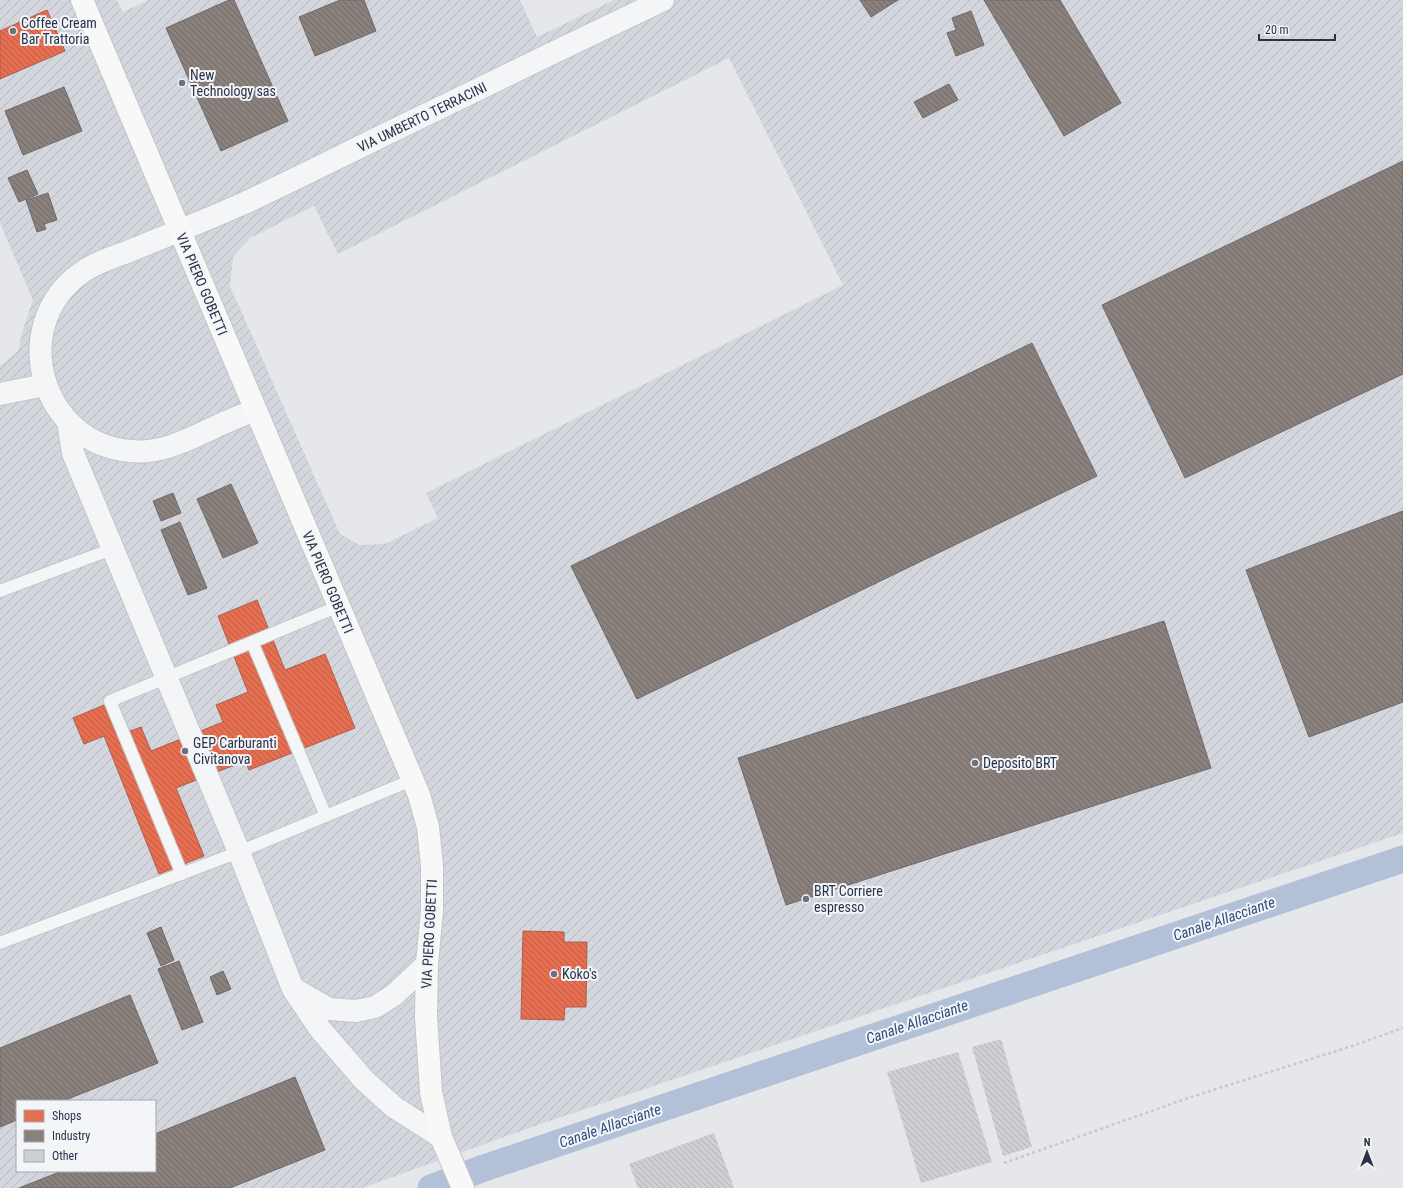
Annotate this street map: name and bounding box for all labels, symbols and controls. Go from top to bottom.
place label: Coffee Cream Bar Trattoria [21,15,97,47]
scale bar [1259,16,1335,42]
text: 20 m [1265,23,1289,37]
marker: Coffee Cream Bar Trattoria [8,26,18,36]
place label: New Technology sas [190,67,276,99]
marker: New Technology sas [177,78,187,88]
street label: VIA UMBERTO TERRACINI [355,79,489,155]
street label: VIA PIERO GOBETTI [173,230,231,338]
street label: VIA PIERO GOBETTI [299,528,357,636]
place label: GEP Carburanti Civitanova [193,735,277,767]
marker: GEP Carburanti Civitanova [180,746,190,756]
place label: Deposito BRT [983,755,1057,771]
marker: Deposito BRT [970,758,980,768]
street label: VIA PIERO GOBETTI [418,879,440,989]
place label: BRT Corriere espresso [814,883,883,915]
water label: Canale Allacciante [1171,893,1278,945]
marker: BRT Corriere espresso [801,894,811,904]
place label: Koko's [562,966,597,982]
marker: Koko's [549,969,559,979]
water label: Canale Allacciante [864,996,971,1048]
legend [16,1100,156,1172]
water label: Canale Allacciante [557,1100,664,1152]
text: Shops [52,1109,81,1123]
text: Industry [52,1129,90,1143]
north arrow [1347,1132,1387,1172]
text: N [1364,1136,1371,1149]
text: Other [52,1149,78,1163]

